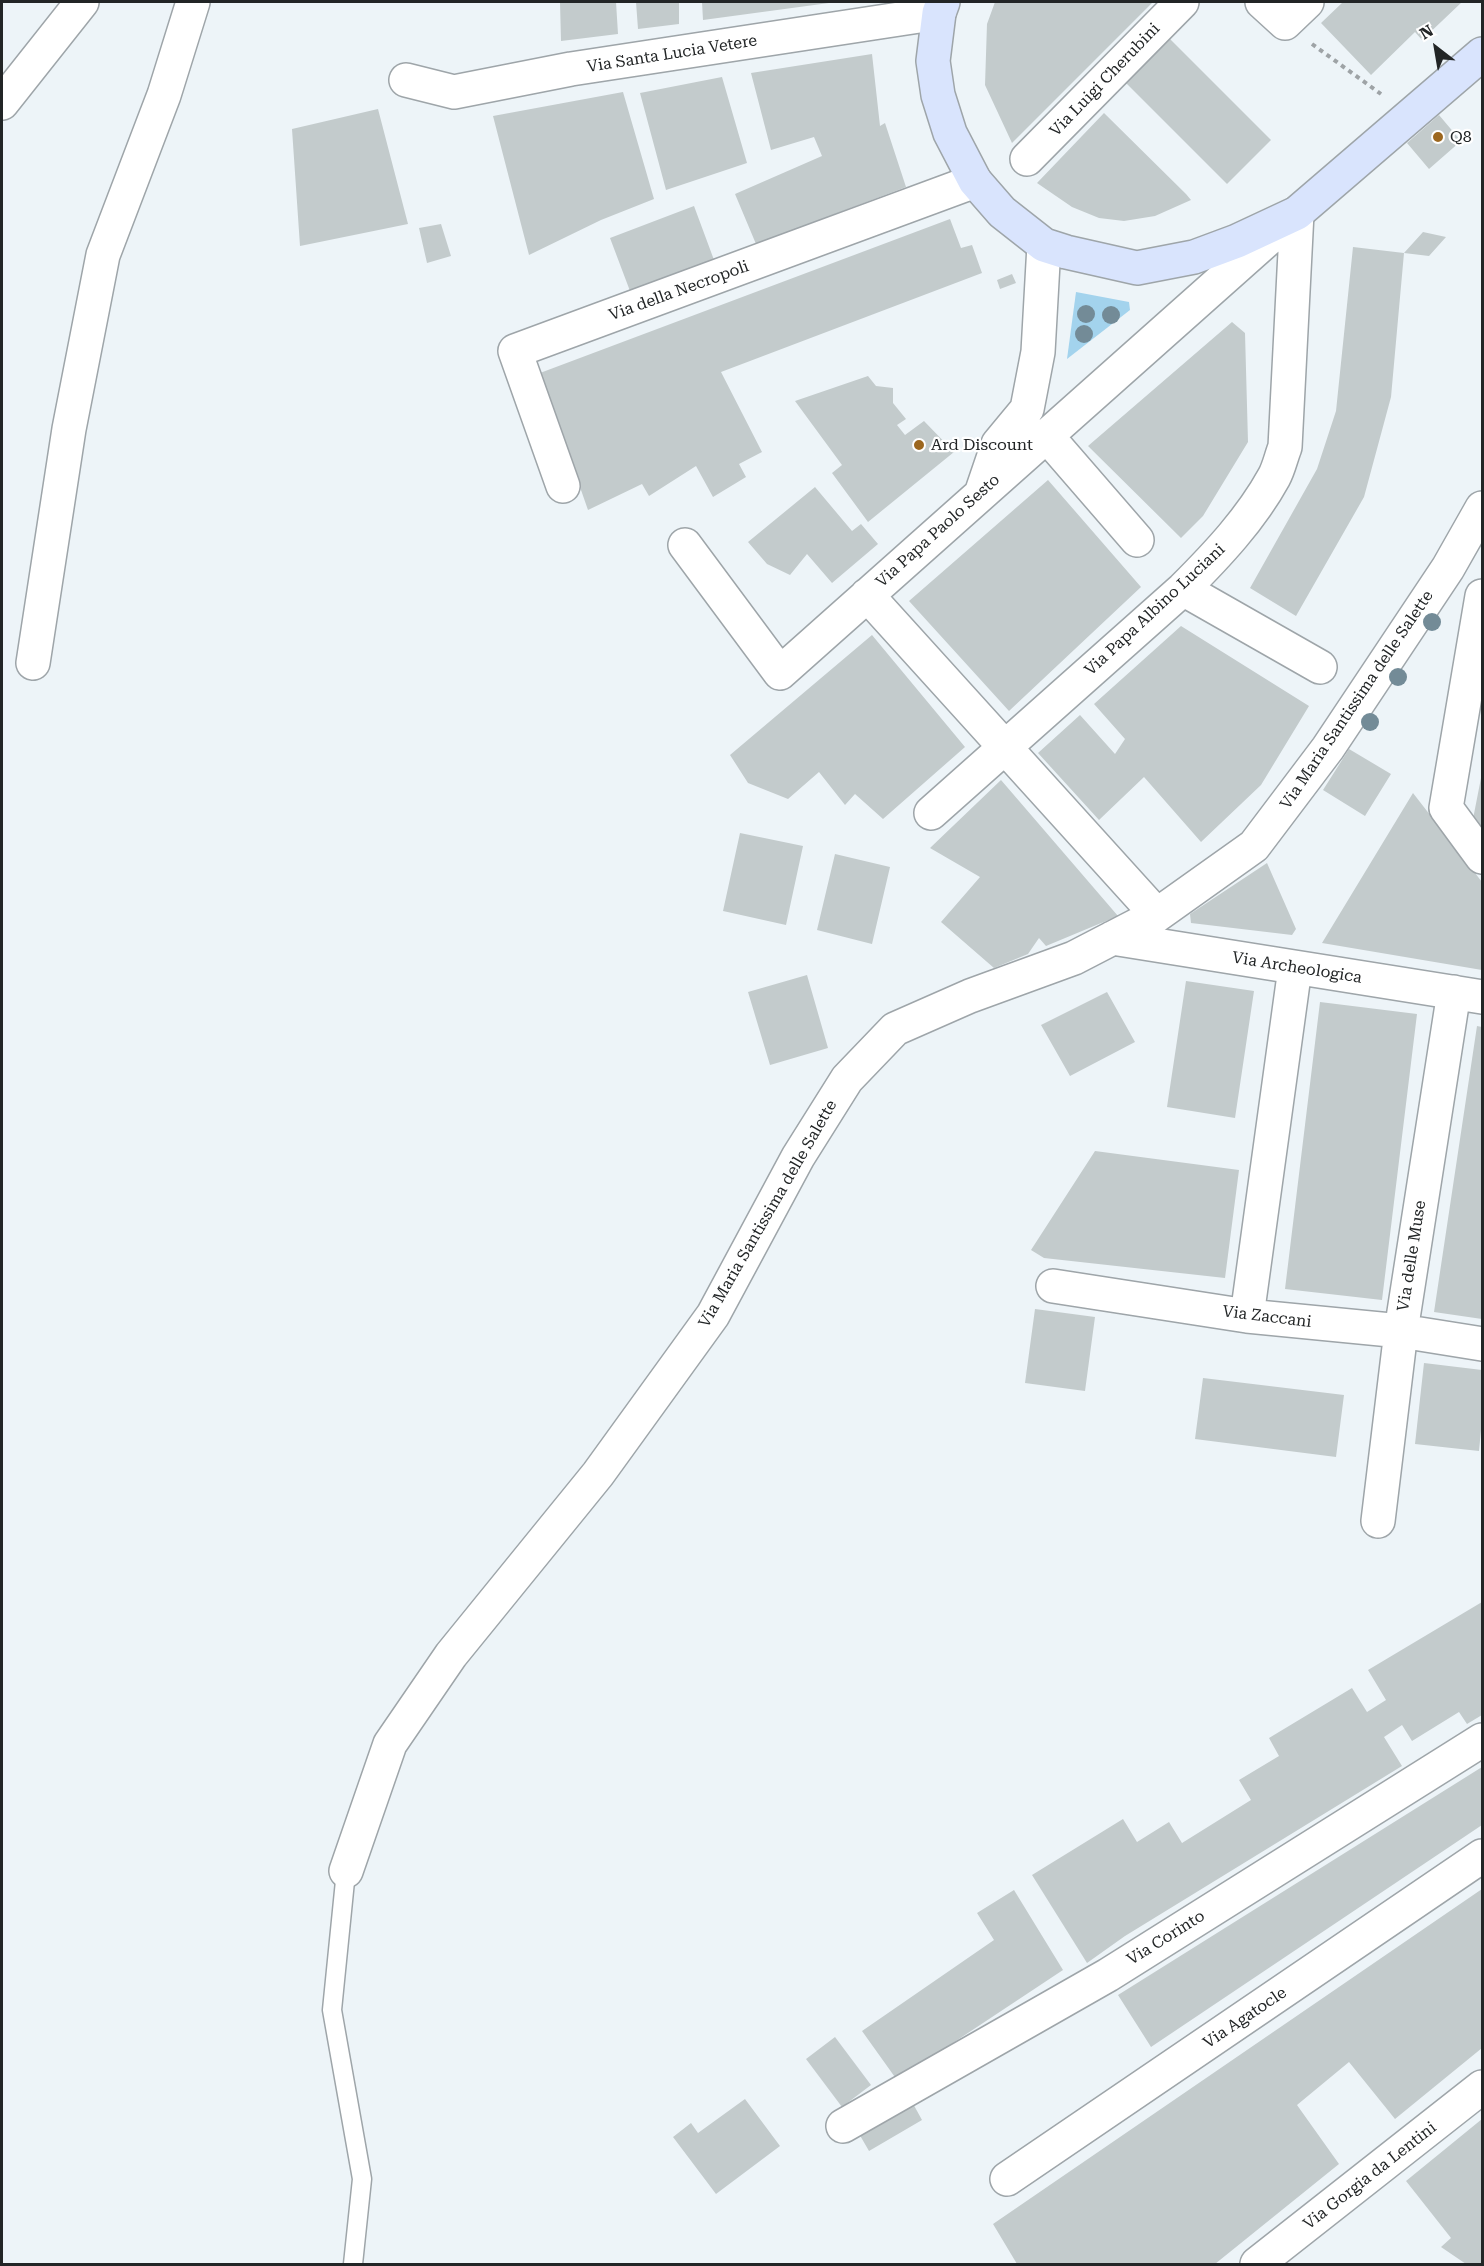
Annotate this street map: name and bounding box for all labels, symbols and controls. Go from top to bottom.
north arrow [1406,18,1466,78]
street label: Via Luigi Cherubini [1046,19,1164,141]
text: N [1416,21,1437,43]
street label: Via Santa Lucia Vetere [585,31,759,77]
place label: Q8 [1450,127,1472,147]
marker: Q8 [1431,130,1445,144]
street label: Via della Necropoli [606,257,752,325]
place label: Ard Discount [931,435,1033,455]
marker: Ard Discount [912,438,926,452]
street label: Via Papa Paolo Sesto [872,470,1004,592]
street label: Via Papa Albino Luciani [1081,540,1229,680]
street label: Via Maria Santissima delle Salette [1276,587,1438,813]
street label: Via Archeologica [1231,948,1363,988]
street label: Via Maria Santissima delle Salette [695,1097,841,1331]
street label: Via delle Muse [1394,1199,1430,1313]
street label: Via Zaccani [1221,1302,1313,1332]
street label: Via Corinto [1124,1907,1208,1969]
street label: Via Agatocle [1200,1983,1290,2053]
street label: Via Gorgia da Lentini [1300,2118,1440,2234]

